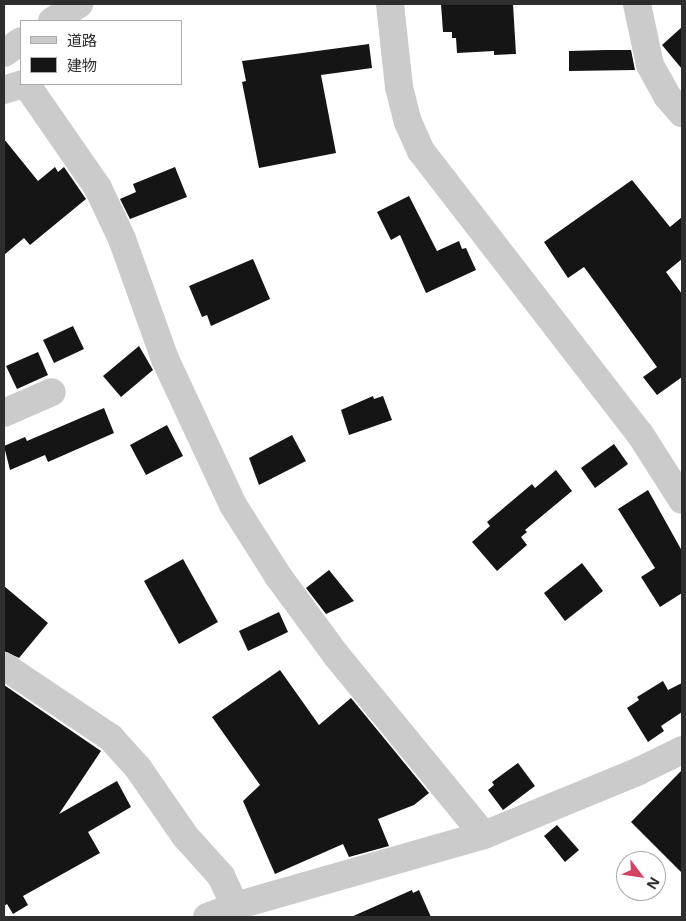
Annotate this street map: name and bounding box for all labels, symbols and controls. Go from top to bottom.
legend [20,20,182,85]
text: 道路 [67,30,97,50]
text: 建物 [67,55,97,75]
north arrow [616,851,666,901]
text: N [642,874,665,893]

